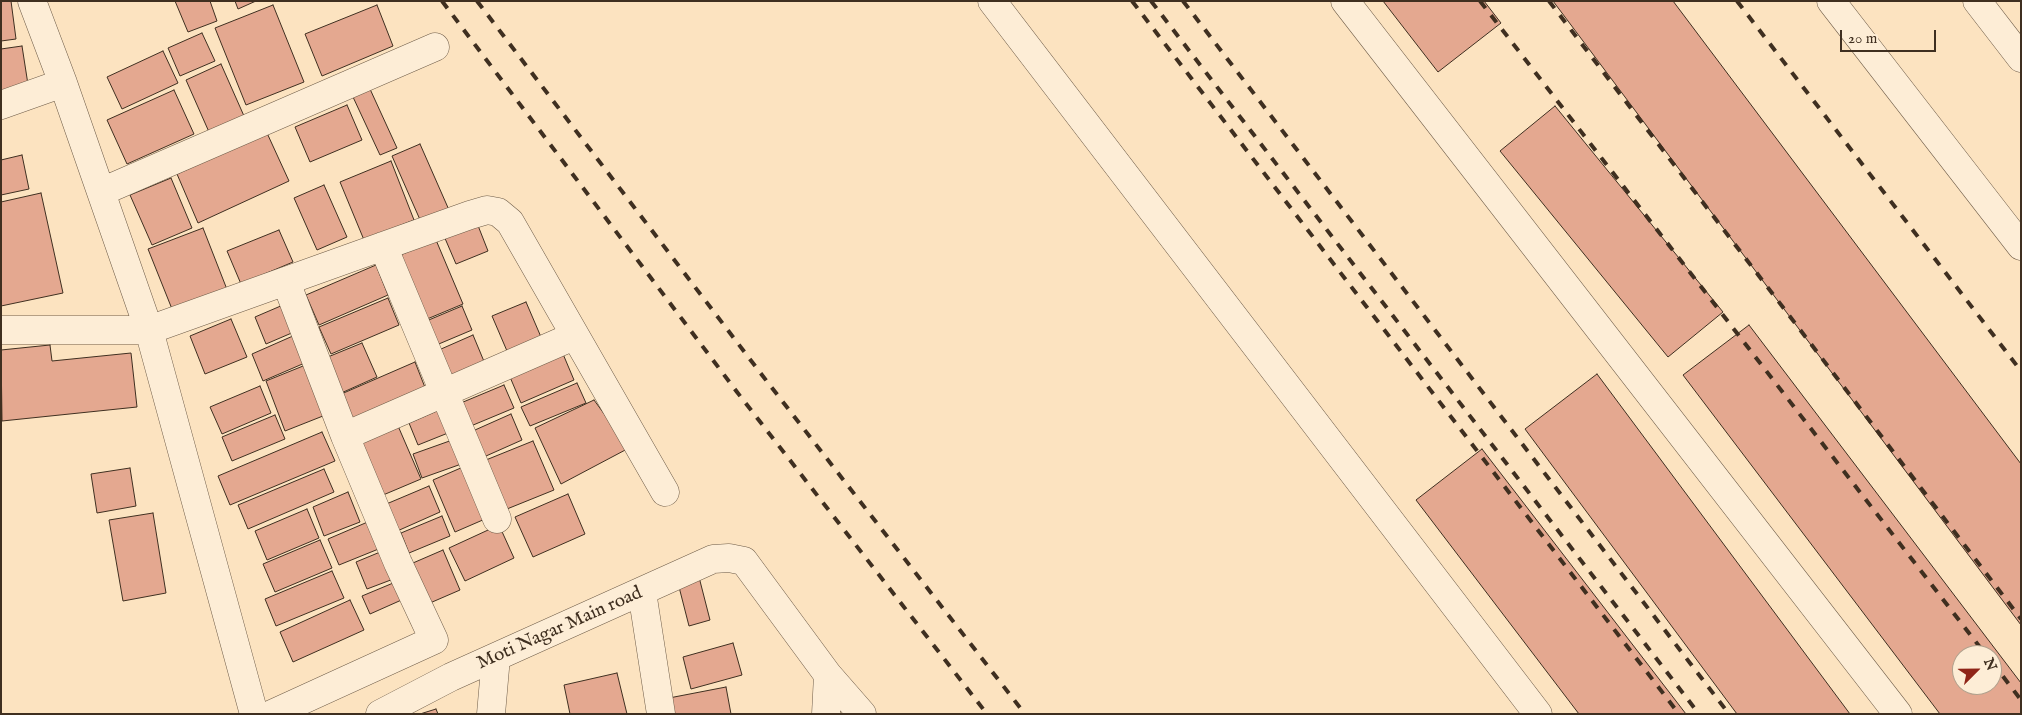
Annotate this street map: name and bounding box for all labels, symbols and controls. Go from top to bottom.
scale bar [1842,20,1938,52]
text: 20 m [1848,29,1877,48]
street label: Moti Nagar Main road [474,582,646,676]
north arrow [1952,645,2002,695]
text: N [1979,655,2001,674]

